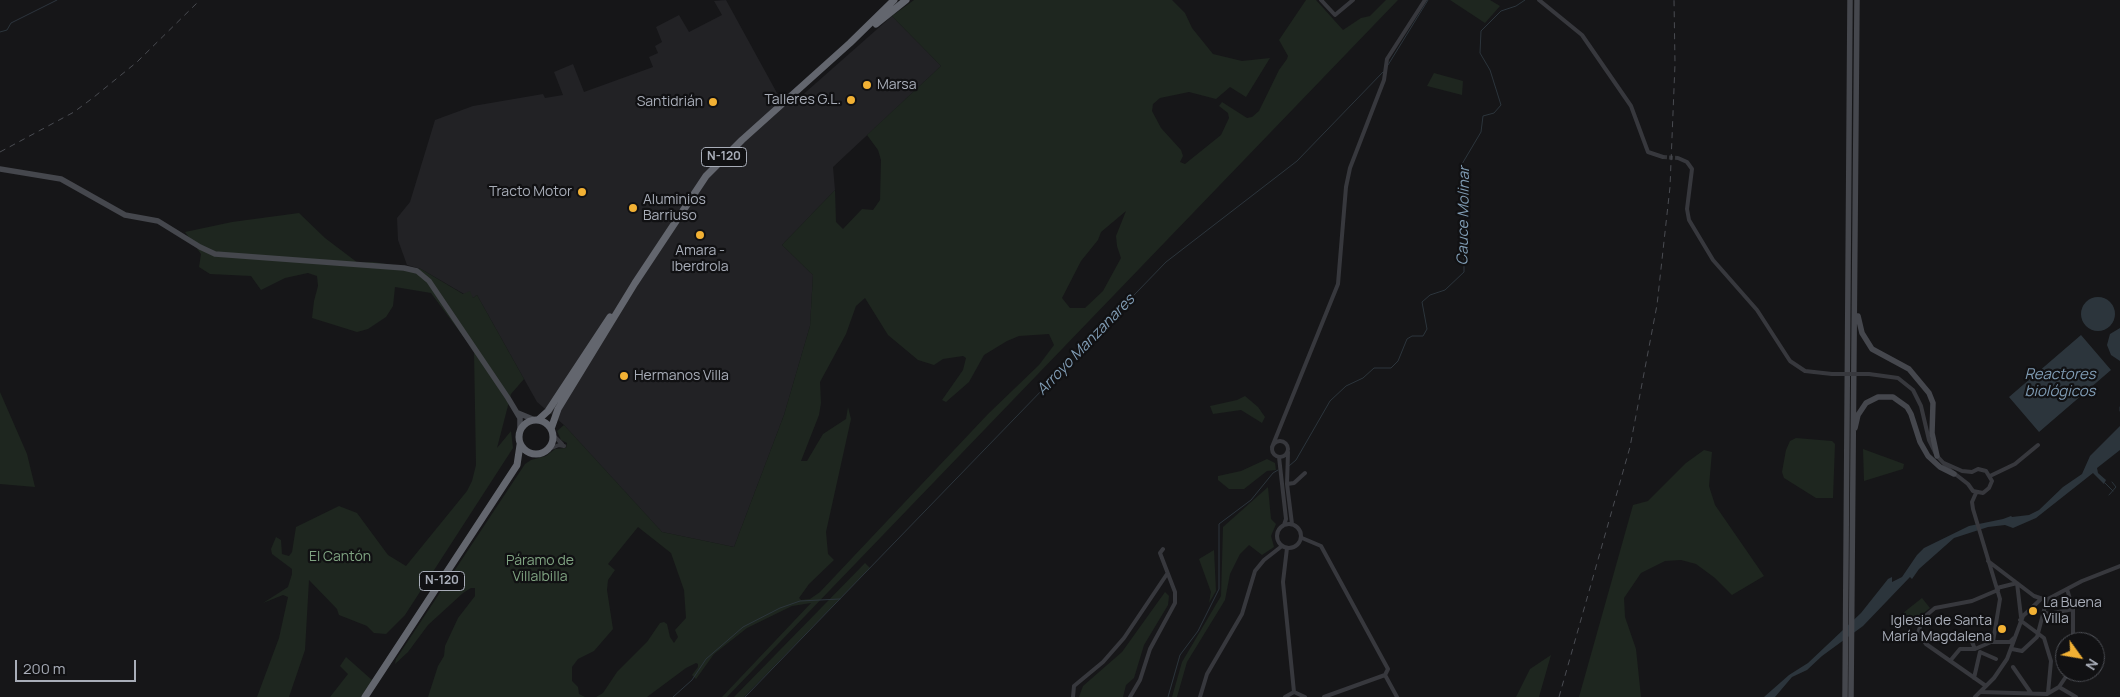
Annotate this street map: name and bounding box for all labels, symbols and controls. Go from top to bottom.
place label: Marsa [877,77,916,93]
marker: Marsa [861,79,873,91]
place label: Talleres G.L. [764,92,841,108]
place label: Santidrián [637,94,703,110]
marker: Talleres G.L. [845,94,857,106]
marker: Santidrián [707,96,719,108]
road number: N-120 [702,148,746,166]
water label: Cauce Molinar [1454,166,1474,266]
place label: Tracto Motor [489,184,572,200]
marker: Tracto Motor [576,186,588,198]
place label: Aluminios Barriuso [643,192,706,224]
marker: Aluminios Barriuso [627,202,639,214]
marker: Amara - Iberdrola [694,229,706,241]
place label: Amara - Iberdrola [671,243,729,276]
water label: Arroyo Manzanares [1033,291,1139,399]
water label: Reactores biológicos [2024,366,2096,401]
place label: Hermanos Villa [634,368,729,384]
marker: Hermanos Villa [618,370,630,382]
park label: El Cantón [309,549,371,565]
park label: Páramo de Villalbilla [506,553,574,586]
road number: N-120 [420,572,464,590]
place label: La Buena Villa [2043,595,2102,628]
marker: La Buena Villa [2027,605,2039,617]
place label: Iglesia de Santa María Magdalena [1882,613,1992,646]
marker: Iglesia de Santa María Magdalena [1996,623,2008,635]
north arrow [2055,632,2105,682]
scale bar [18,650,139,682]
text: N [2082,655,2103,674]
text: 200 m [23,658,66,679]

